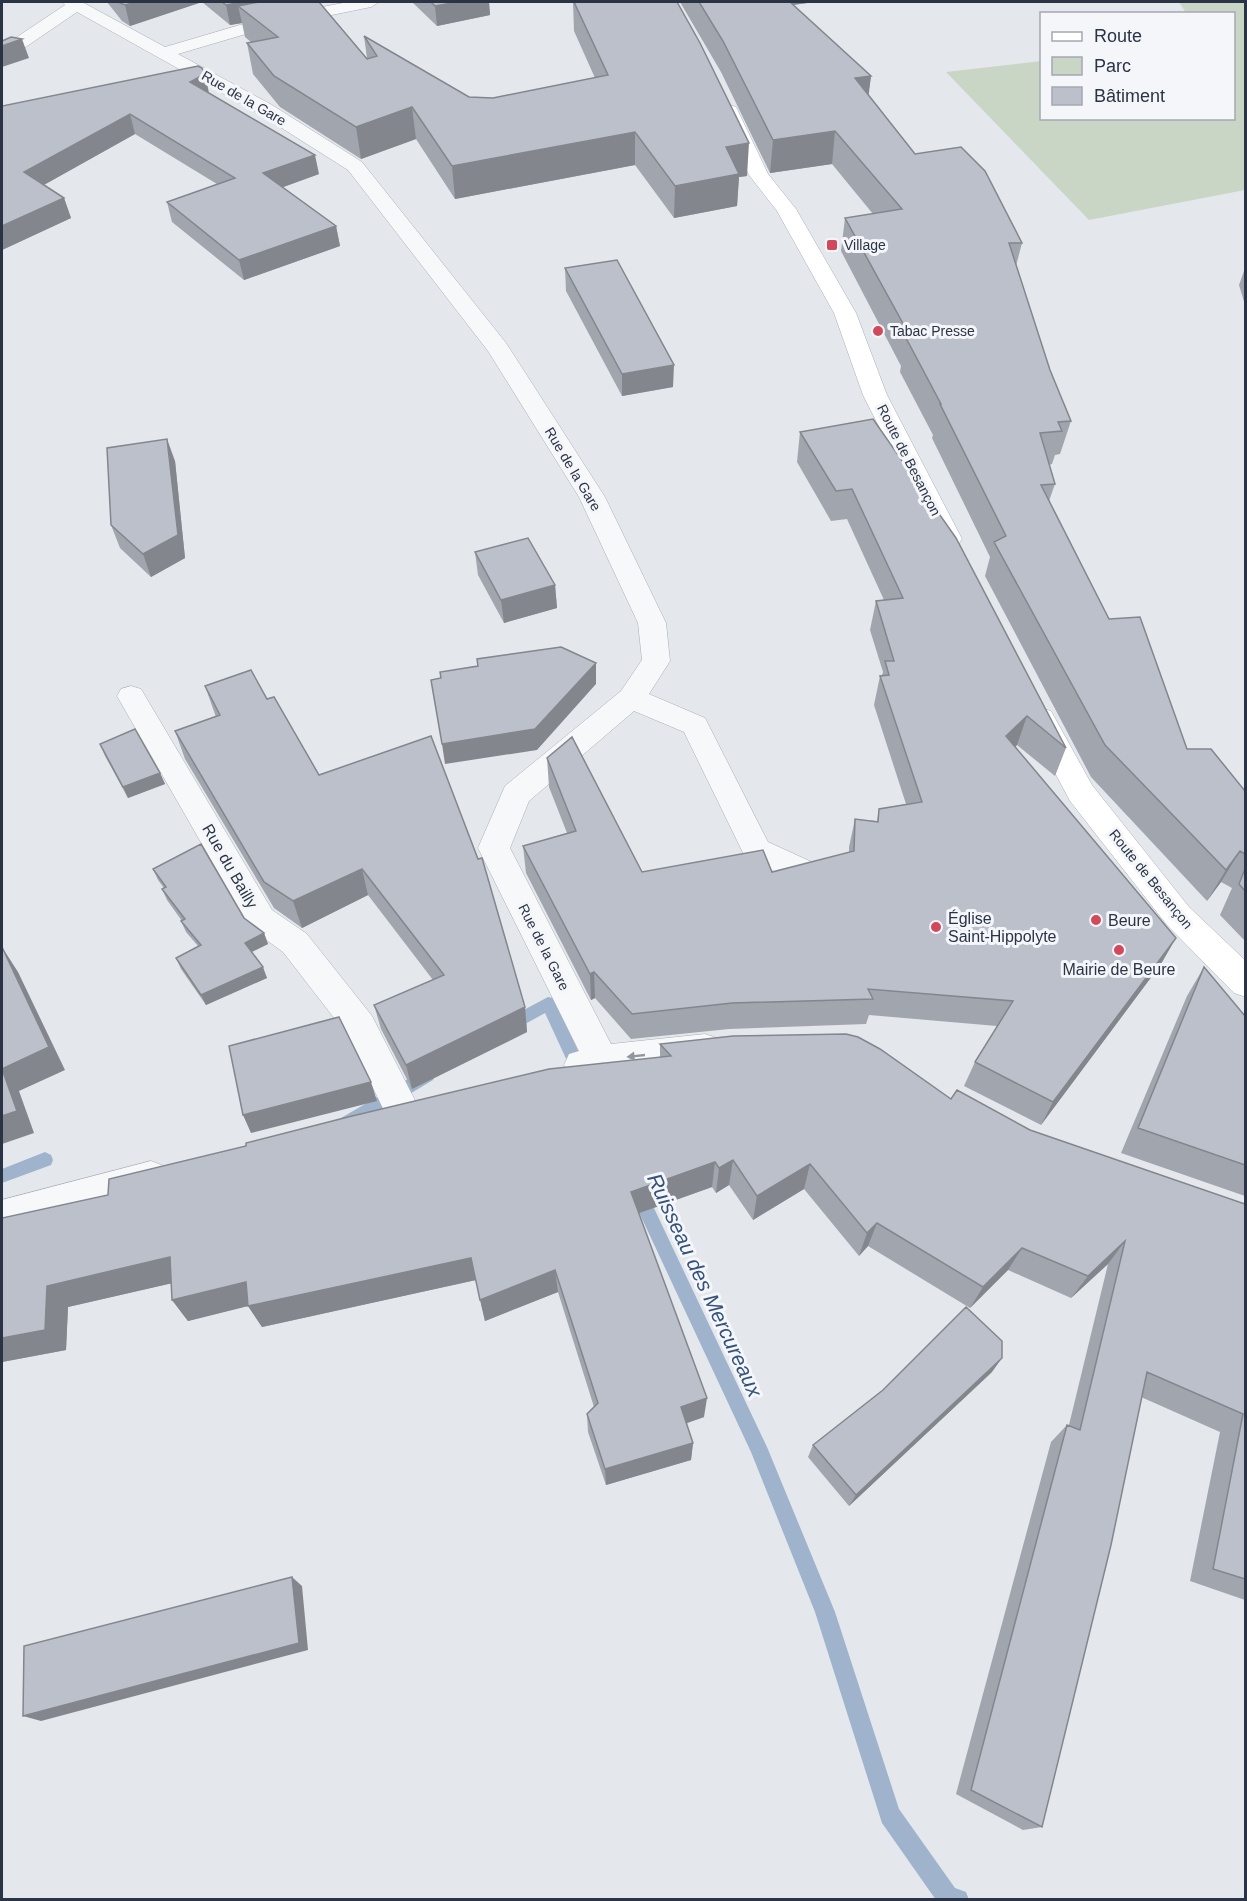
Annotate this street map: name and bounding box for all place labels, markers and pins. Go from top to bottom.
place label: Village [844,237,886,253]
marker: Village [825,238,839,252]
place label: Tabac Presse [890,323,975,339]
marker: Tabac Presse [871,324,885,338]
place label: Église Saint-Hippolyte [948,909,1057,945]
place label: Beure [1108,912,1151,929]
marker: Beure [1089,913,1103,927]
marker: Église Saint-Hippolyte [929,920,943,934]
marker: Mairie de Beure [1112,943,1126,957]
place label: Mairie de Beure [1063,961,1176,978]

